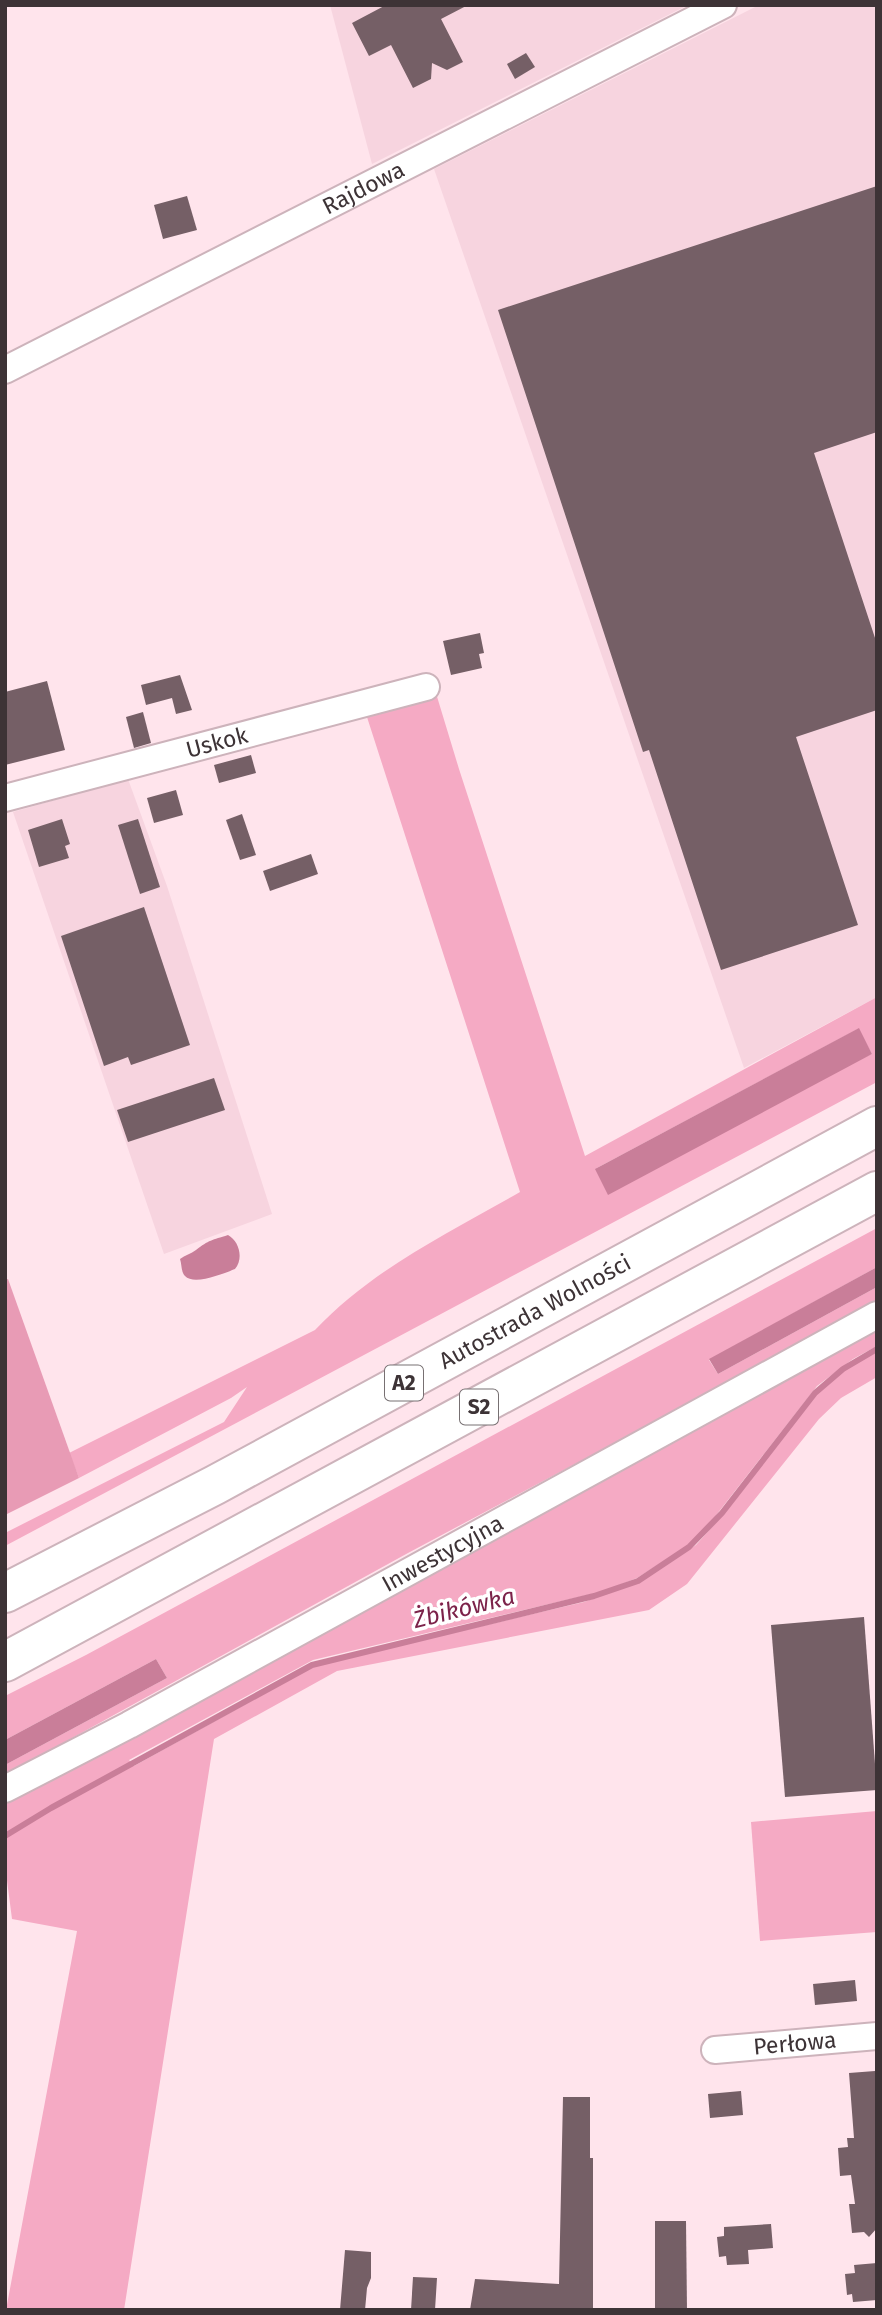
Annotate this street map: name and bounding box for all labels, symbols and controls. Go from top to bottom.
street label: Rajdowa [318,155,409,220]
street label: Uskok [183,721,251,764]
street label: Autostrada Wolności [434,1248,636,1375]
road number: A2 [385,1366,423,1400]
road number: S2 [460,1390,498,1424]
street label: Inwestycyjna [377,1509,508,1598]
water label: Żbikówka [409,1582,518,1634]
street label: Perłowa [752,2026,837,2061]

